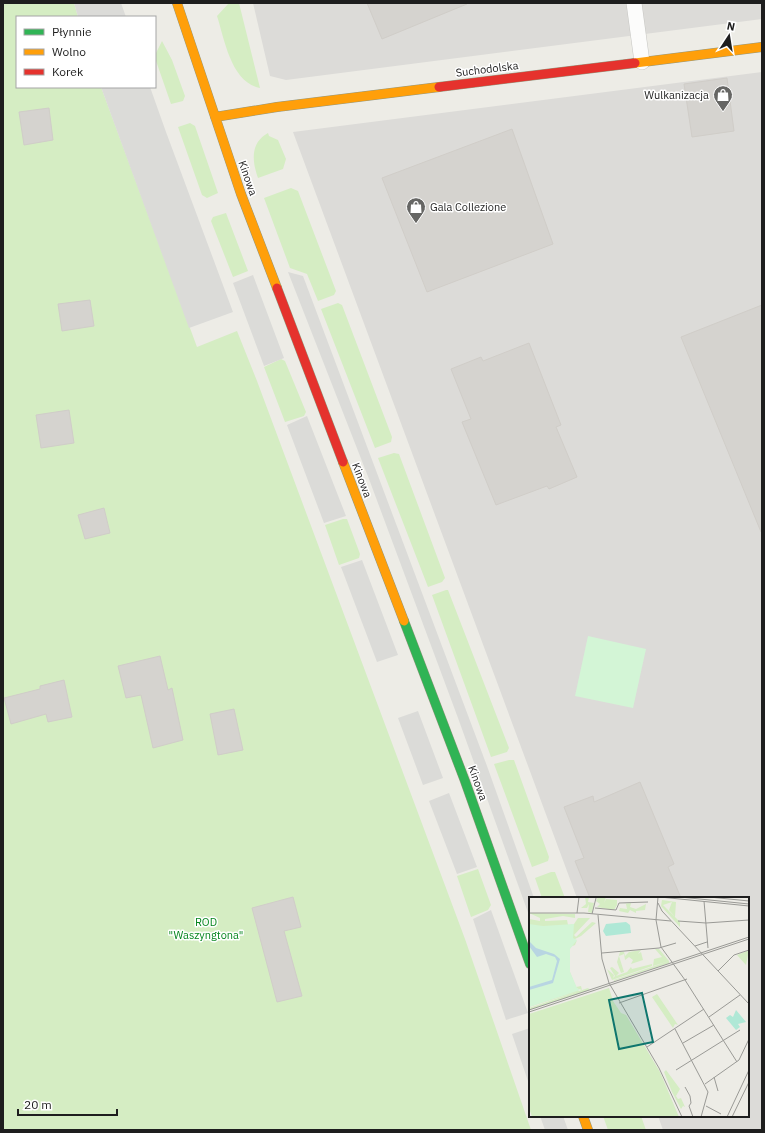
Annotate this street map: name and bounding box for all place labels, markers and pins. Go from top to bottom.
shop icon: Wulkanizacja [712,84,734,112]
place label: Wulkanizacja [644,88,709,102]
shop icon: Gala Collezione [405,196,427,224]
place label: Gala Collezione [430,200,506,214]

